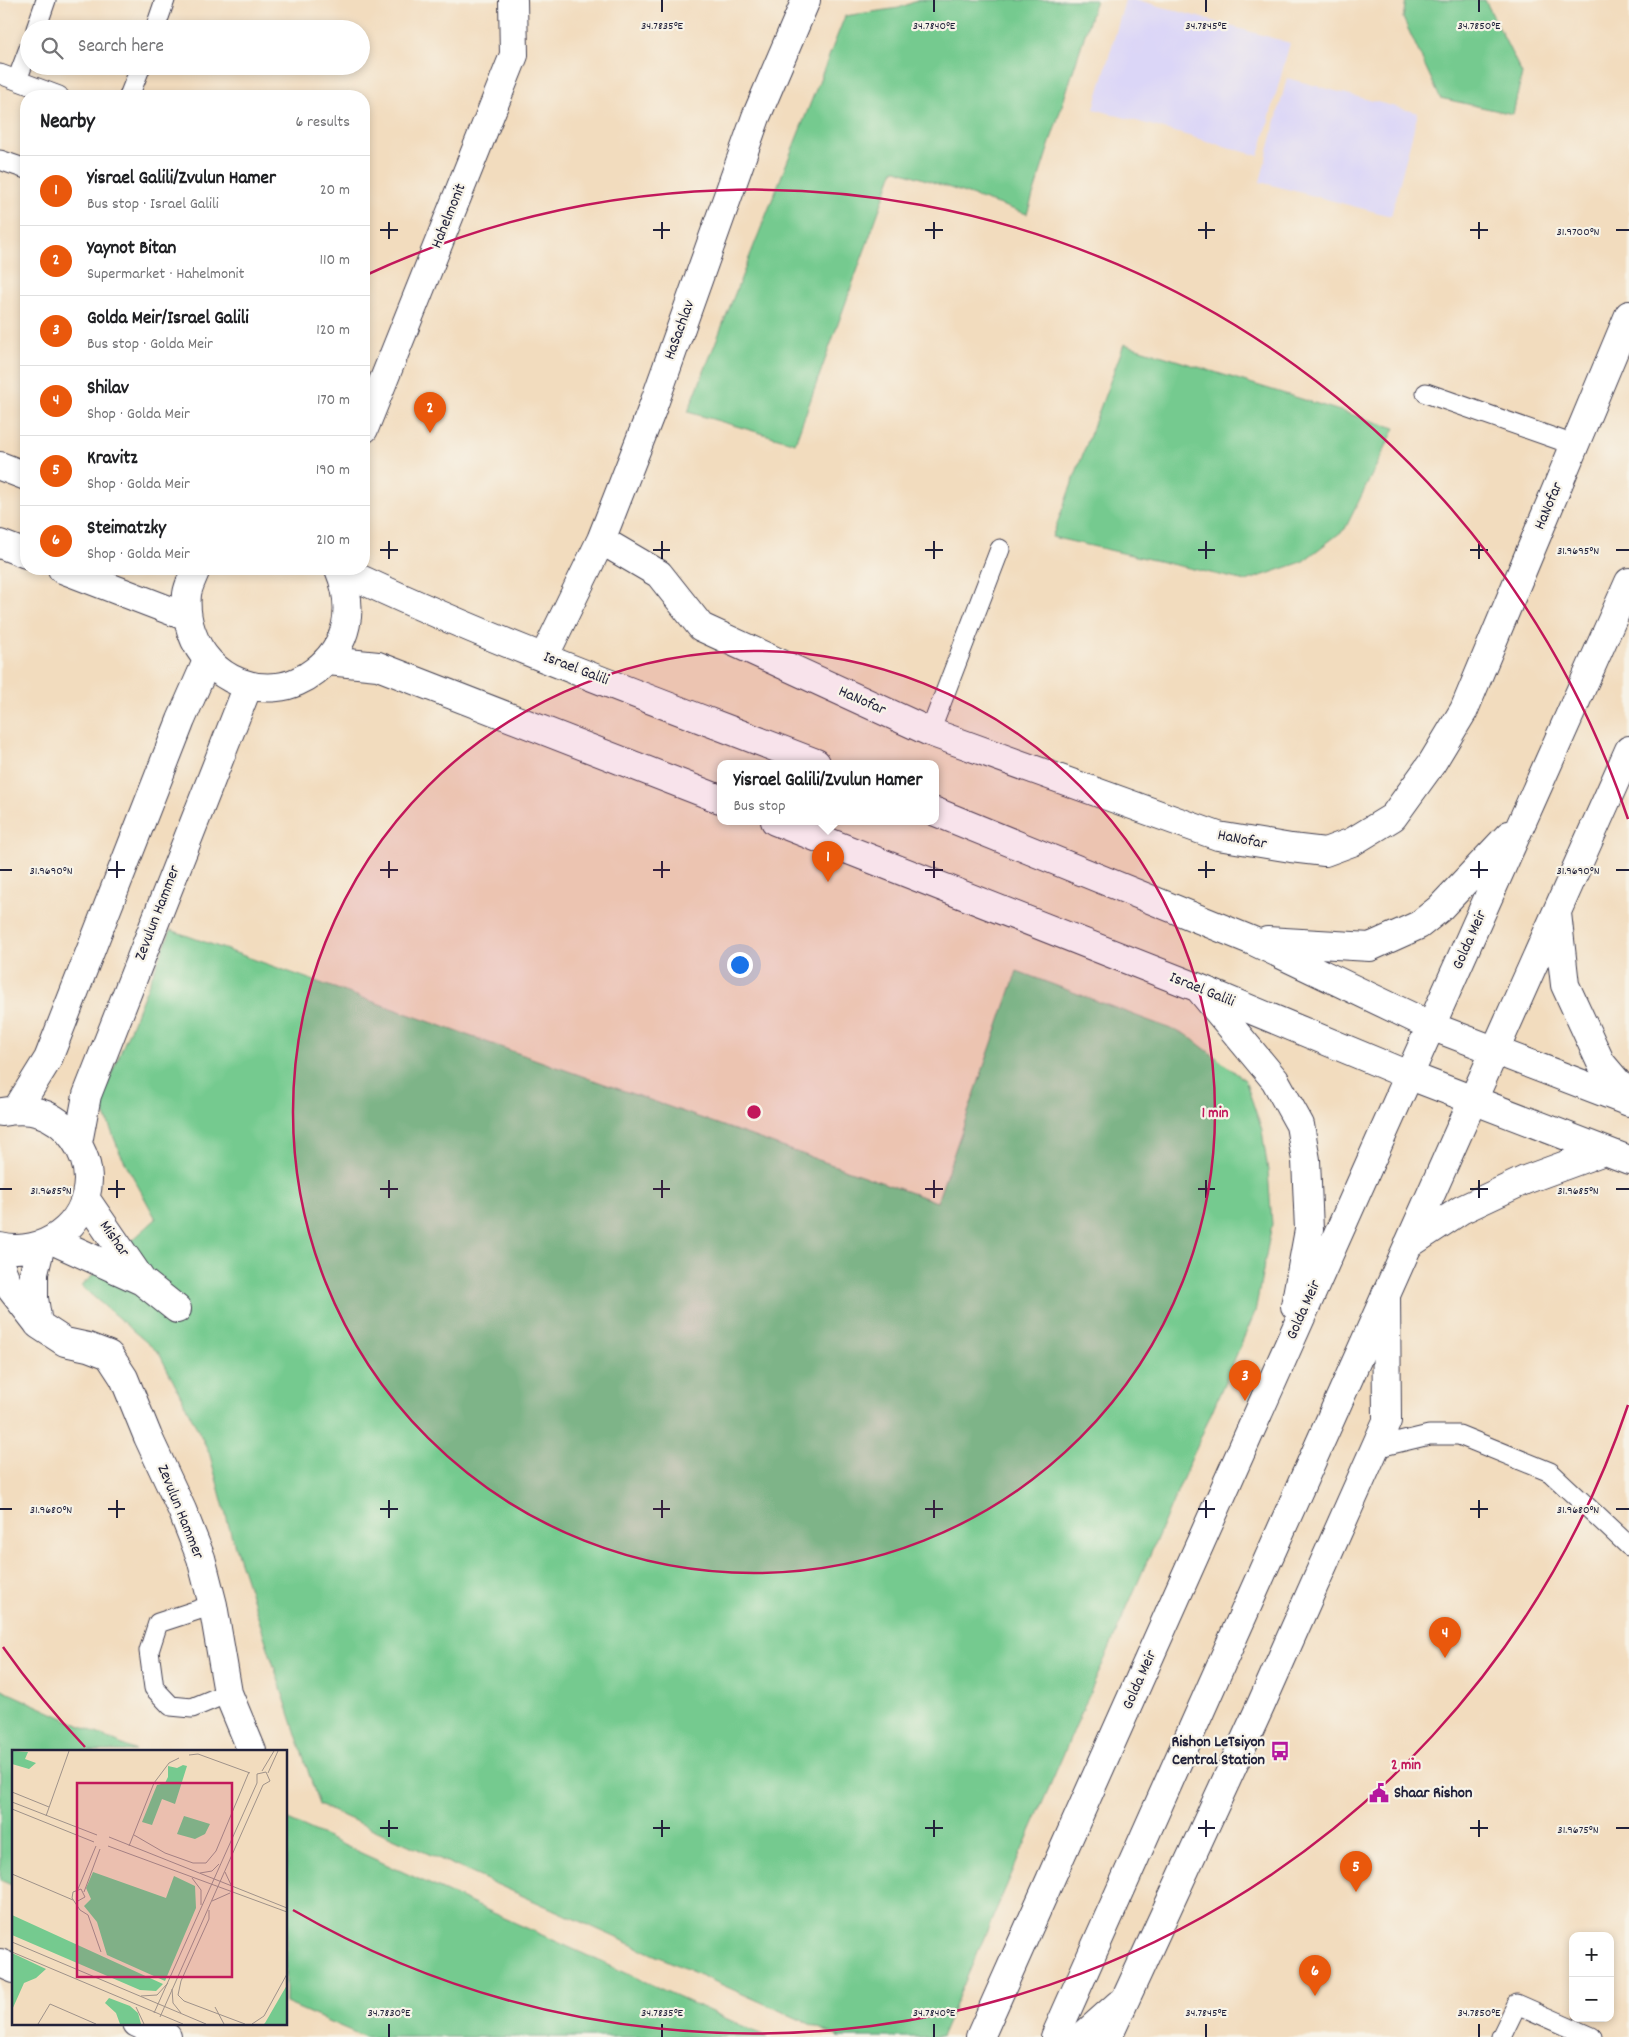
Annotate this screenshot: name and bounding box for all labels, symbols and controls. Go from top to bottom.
text: 34.7835°E [641,18,683,35]
text: 34.7840°E [913,18,956,35]
text: 34.7845°E [1185,18,1227,35]
text: 34.7850°E [1457,18,1501,35]
search box [20,20,370,75]
icon: search [38,34,66,62]
text: Search here [78,34,164,61]
text: Nearby [40,108,95,138]
text: 6 results [295,111,350,134]
text: Yisrael Galili/Zvulun Hamer [87,166,276,193]
text: 1 [54,179,58,202]
text: 20 m [320,179,350,202]
street label: Hahelmonit [426,180,472,252]
text: Bus stop · Israel Galili [87,193,219,216]
text: 31.9700°N [1557,224,1600,241]
text: Yaynot Bitan [87,236,176,263]
text: 2 [53,249,60,272]
text: 110 m [320,249,350,272]
text: Supermarket · Hahelmonit [87,263,244,286]
street label: HaSachlav [659,297,702,363]
text: Golda Meir/Israel Galili [87,306,249,333]
text: 3 [52,319,60,342]
text: 120 m [316,319,350,342]
text: Bus stop · Golda Meir [87,333,213,356]
text: Shilav [87,376,129,403]
text: 4 [53,389,59,412]
text: 170 m [317,389,350,412]
pin: 2 [414,392,446,433]
text: Shop · Golda Meir [87,403,190,426]
text: Kravitz [87,446,137,473]
text: 5 [52,459,60,482]
text: 190 m [316,459,350,482]
text: Shop · Golda Meir [87,473,190,496]
street label: HaNofar [1529,479,1569,533]
text: Steimatzky [87,516,166,543]
text: 6 [52,529,60,552]
text: 210 m [316,529,350,552]
text: Shop · Golda Meir [87,543,190,566]
text: 31.9695°N [1557,543,1599,560]
street label: Israel Galili [540,646,612,692]
street label: HaNofar [835,680,889,722]
popup [717,760,939,825]
text: Yisrael Galili/Zvulun Hamer [734,768,922,795]
text: Bus stop [734,795,786,818]
street label: HaNofar [1215,824,1269,856]
pin: 1 [812,841,844,882]
street label: Zevulun Hammer [129,862,187,964]
text: 31.9690°N [29,863,73,880]
text: 31.9690°N [1556,863,1600,880]
street label: Golda Meir [1447,907,1493,973]
your location [727,952,753,978]
street label: Israel Galili [1166,966,1238,1014]
centre of rings [745,1103,763,1121]
text: 1 min [1202,1103,1228,1125]
text: 31.9685°N [30,1183,72,1200]
text: 31.9685°N [1557,1183,1599,1200]
street label: Mishar [93,1216,135,1262]
street label: Golda Meir [1281,1277,1327,1343]
pin: 3 [1229,1360,1261,1401]
street label: Zevulun Hammer [151,1461,209,1563]
text: 31.9680°N [30,1502,72,1519]
text: 31.9680°N [1557,1502,1599,1519]
pin: 4 [1429,1617,1461,1658]
street label: Golda Meir [1117,1647,1163,1713]
place label: Rishon LeTsiyon Central Station [1171,1731,1265,1772]
bus stop icon: Rishon LeTsiyon Central Station [1269,1740,1291,1762]
inset map [12,1750,288,2024]
text: 2 min [1391,1755,1421,1777]
public building icon: Shaar Rishon [1368,1782,1390,1804]
place label: Shaar Rishon [1394,1782,1472,1805]
text: 31.9675°N [1557,1822,1599,1839]
pin: 5 [1340,1851,1372,1892]
map controls [1569,1932,1614,2022]
button: + [1569,1932,1614,1977]
pin: 6 [1299,1955,1331,1996]
button: − [1569,1977,1614,2022]
text: 34.7830°E [368,2005,411,2022]
text: 34.7835°E [641,2005,683,2022]
text: 34.7840°E [913,2005,956,2022]
text: 34.7845°E [1185,2005,1227,2022]
text: 34.7850°E [1457,2005,1501,2022]

